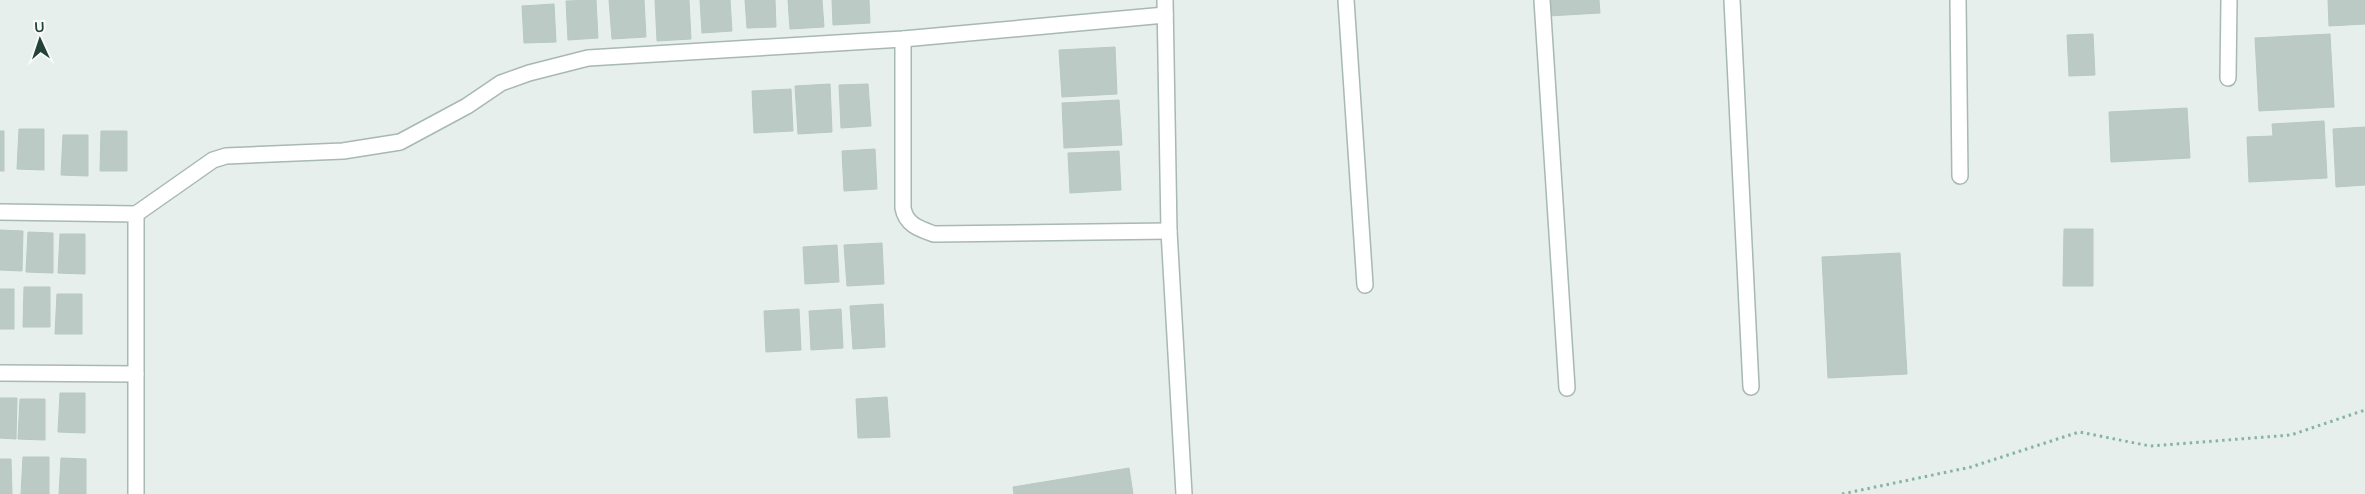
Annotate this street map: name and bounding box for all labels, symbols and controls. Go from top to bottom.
north arrow [15,15,65,65]
text: U [34,18,45,36]

